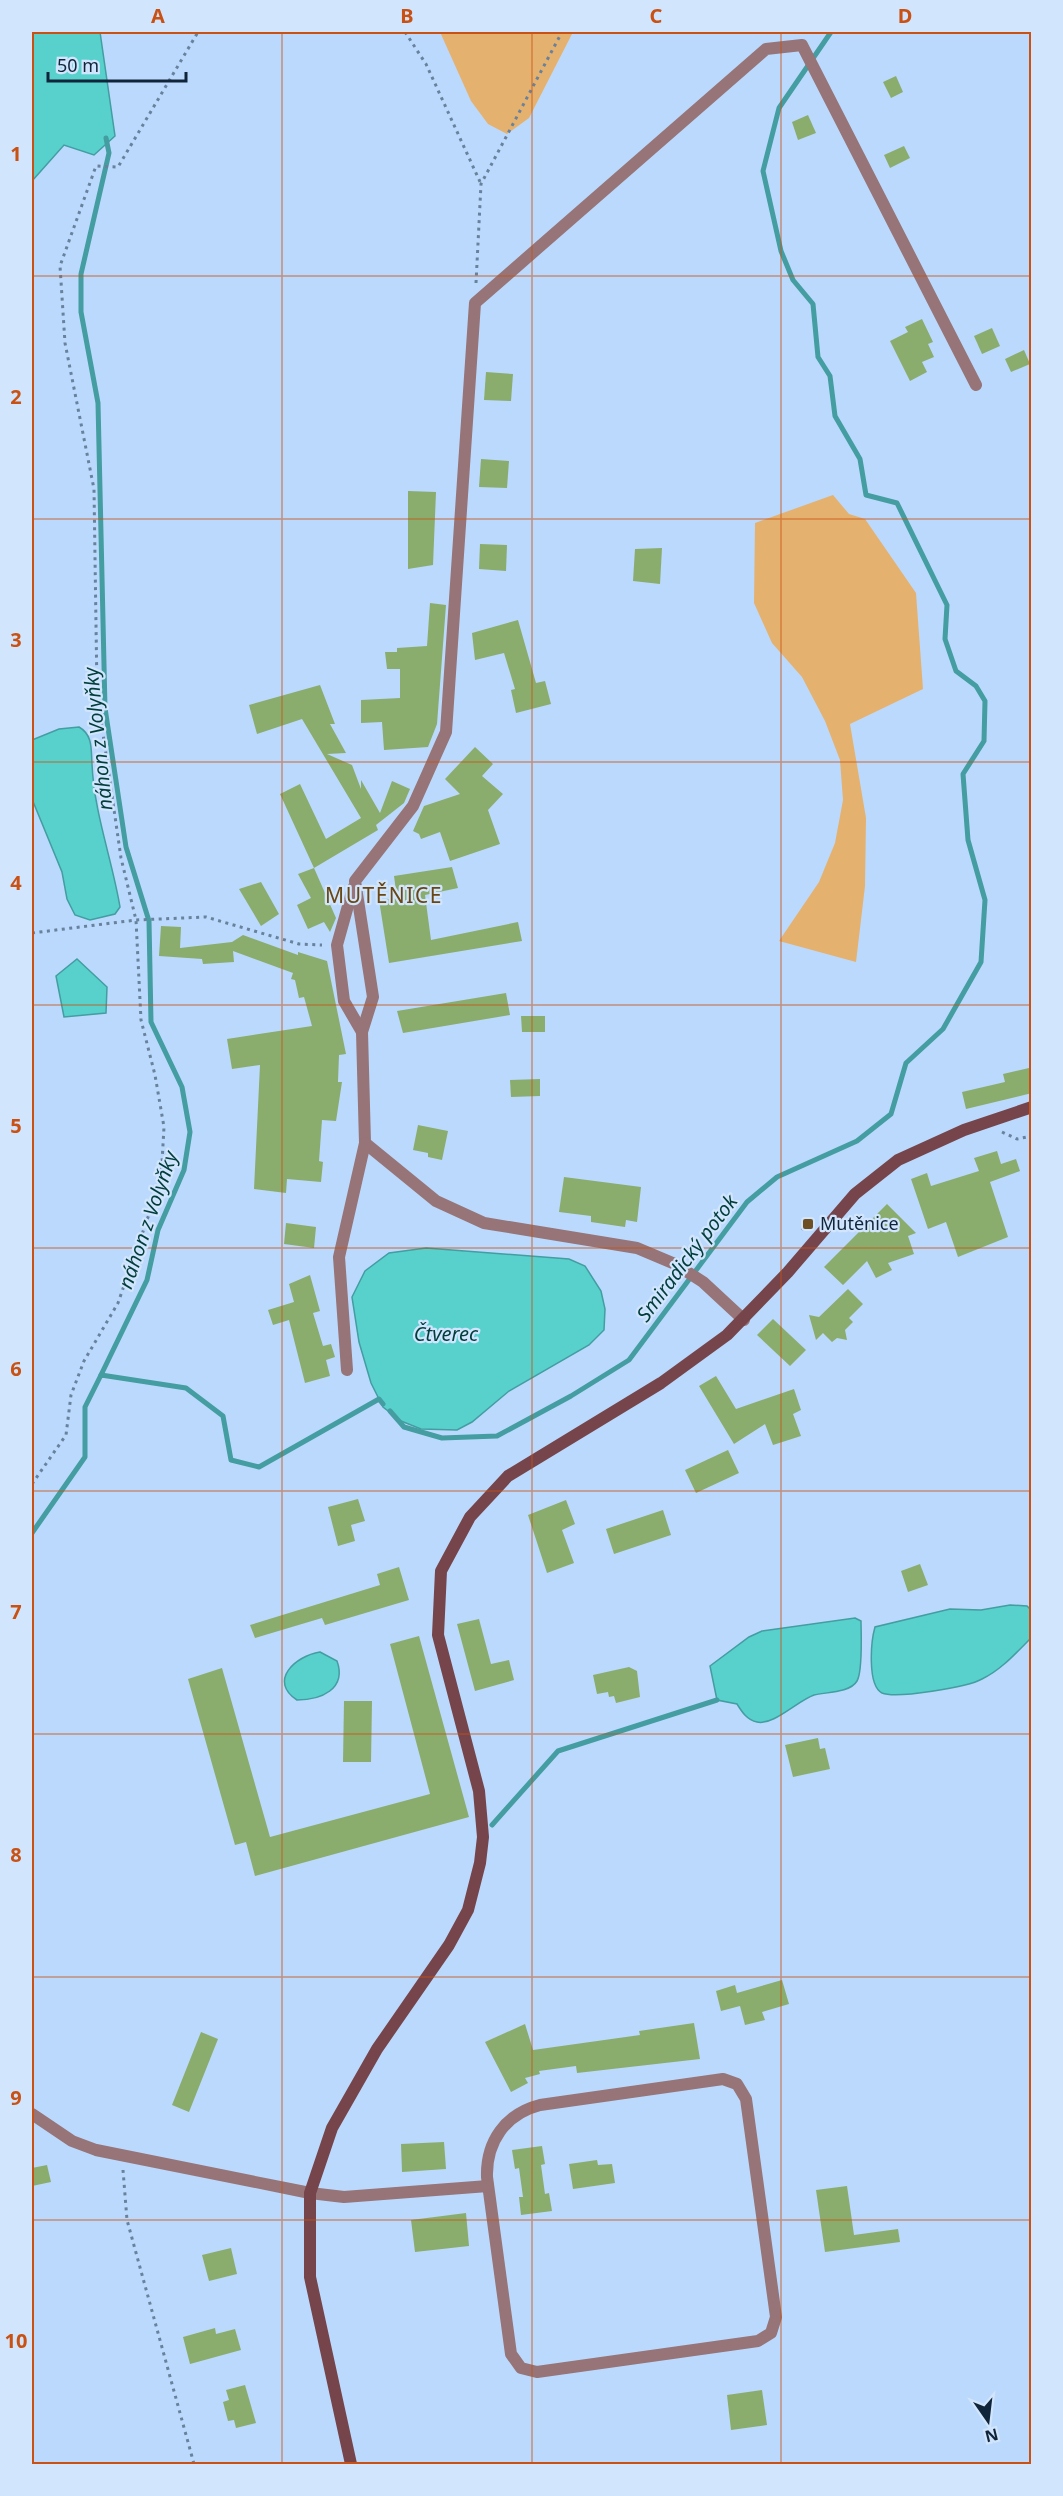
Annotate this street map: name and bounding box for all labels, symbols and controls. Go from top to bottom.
text: A [151,2,165,29]
text: B [400,2,414,29]
text: C [650,2,663,29]
text: D [898,2,912,29]
scale bar [48,45,186,83]
text: 50 m [57,53,99,77]
text: 1 [10,140,22,167]
text: 2 [10,383,22,410]
text: 3 [10,626,22,653]
water label: náhon z Volyňky [76,664,118,812]
text: 4 [10,869,22,896]
district label: MUTĚNICE [325,881,443,909]
text: 5 [10,1112,22,1139]
water label: náhon z Volyňky [111,1146,184,1292]
water label: Smiradický potok [630,1188,744,1327]
place label: Mutěnice [820,1211,899,1235]
marker: Mutěnice [801,1217,815,1231]
water label: Čtverec [414,1320,479,1347]
text: 6 [10,1355,22,1382]
text: 7 [10,1598,22,1625]
text: 8 [10,1841,22,1868]
text: 9 [10,2084,22,2111]
text: 10 [5,2327,27,2354]
north arrow [958,2391,1018,2451]
text: N [983,2423,1001,2448]

